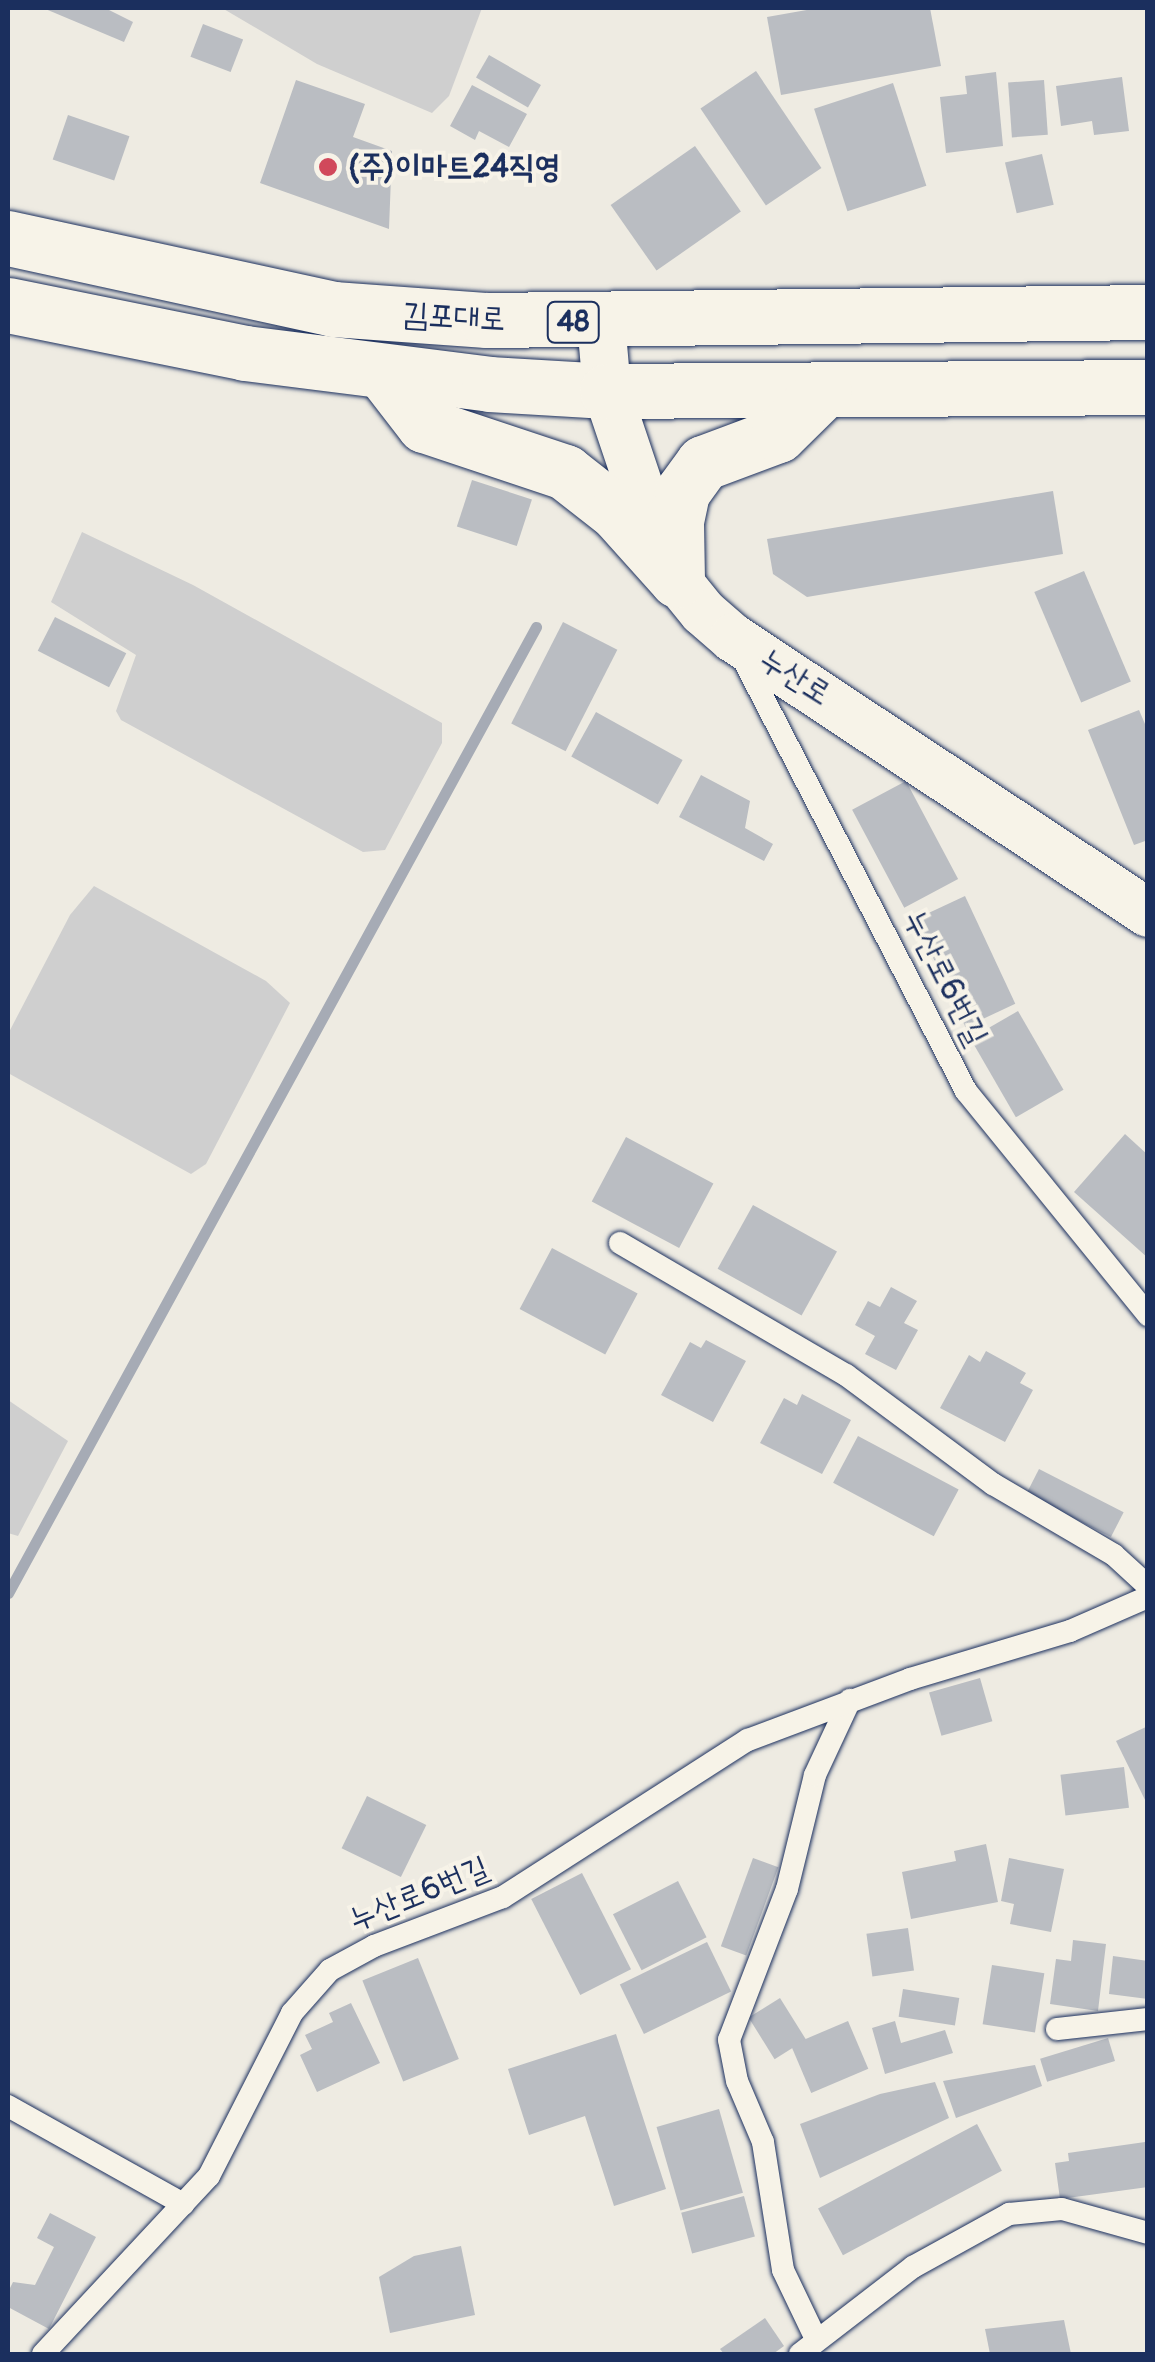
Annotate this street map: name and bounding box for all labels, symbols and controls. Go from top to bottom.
place label: (주)이마트24직영 [348,148,560,186]
marker: (주)이마트24직영 [317,156,339,178]
street label: 김포대로 [402,295,506,339]
road number: 48 [546,297,600,347]
street label: 누산로 [752,640,838,714]
street label: 누산로6번길 [894,904,996,1052]
street label: 누산로6번길 [343,1849,495,1939]

